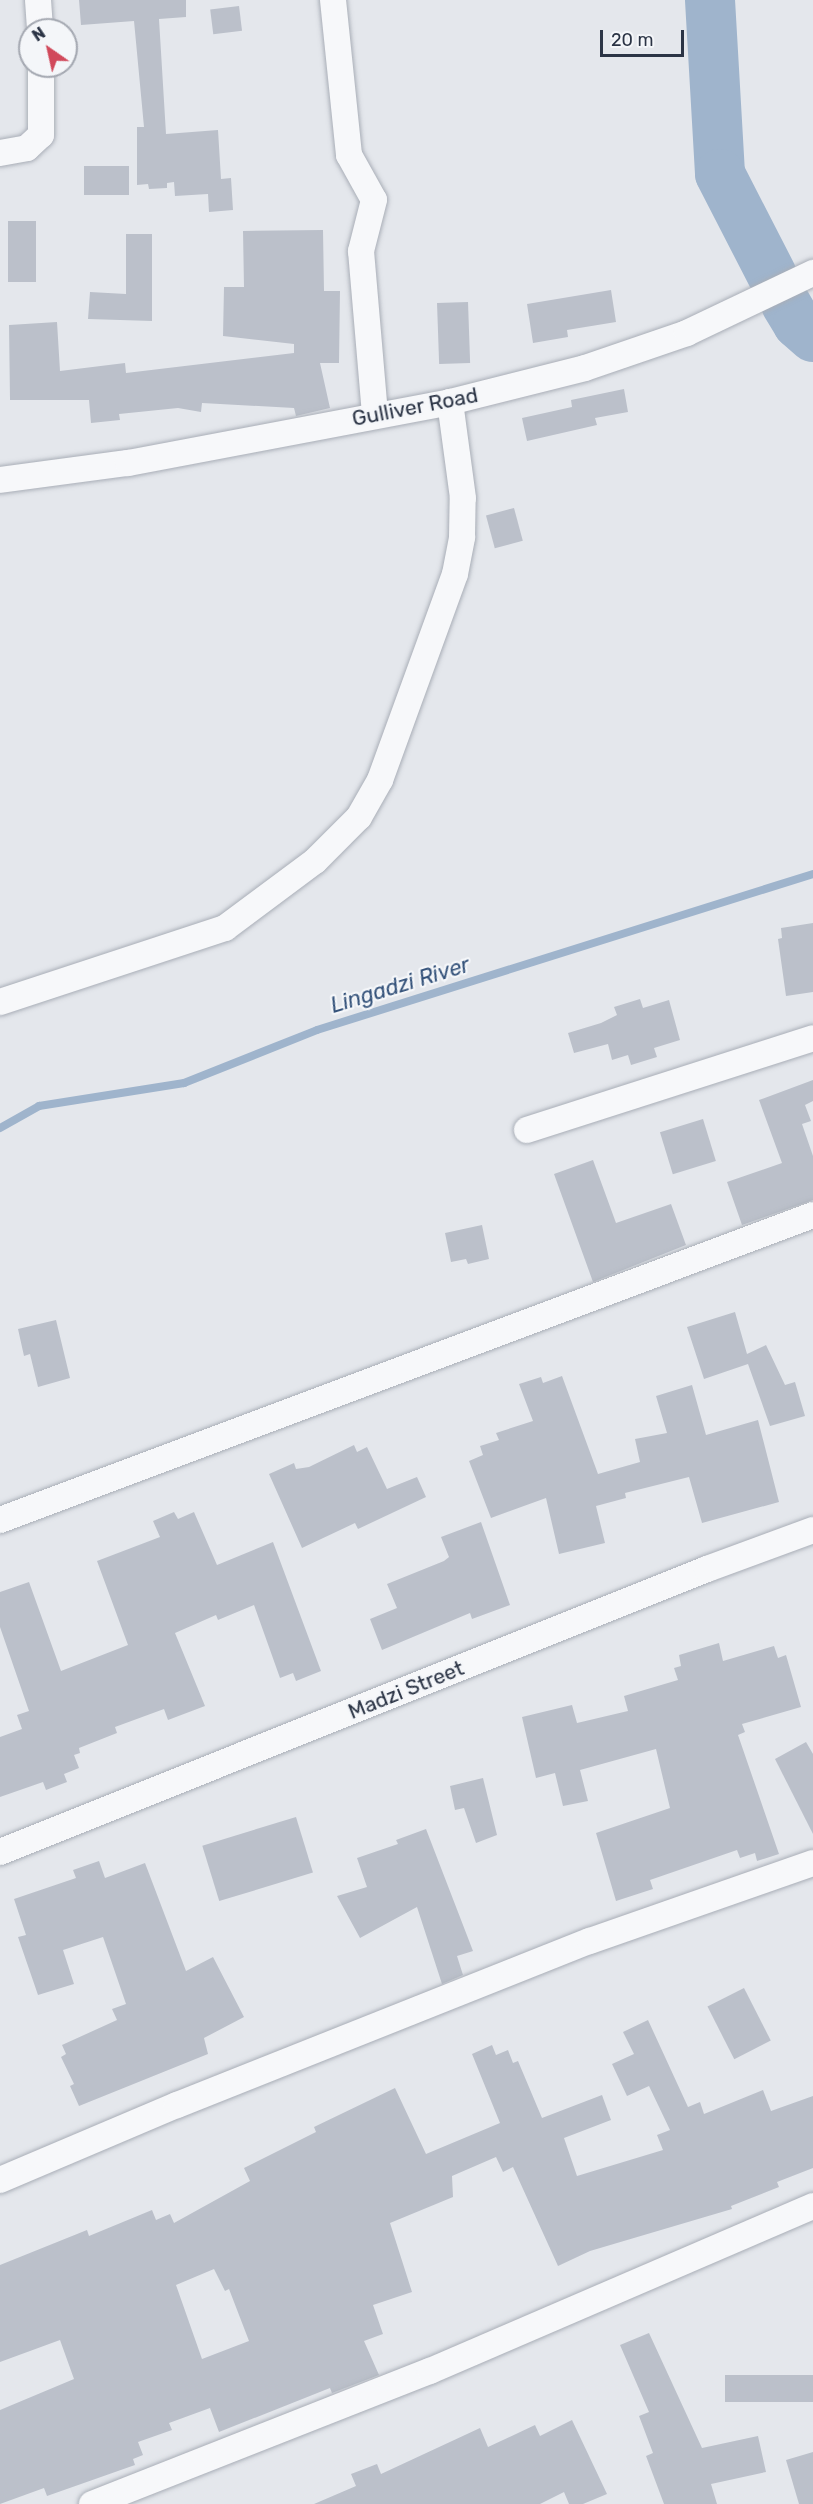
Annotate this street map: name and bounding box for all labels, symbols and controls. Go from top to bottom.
north arrow [18,18,78,78]
scale bar [603,18,687,56]
text: N [29,23,49,45]
text: 20 m [611,29,653,51]
street label: Gulliver Road [350,382,480,432]
water label: Lingadzi River [327,951,473,1019]
street label: Madzi Street [345,1655,467,1725]

